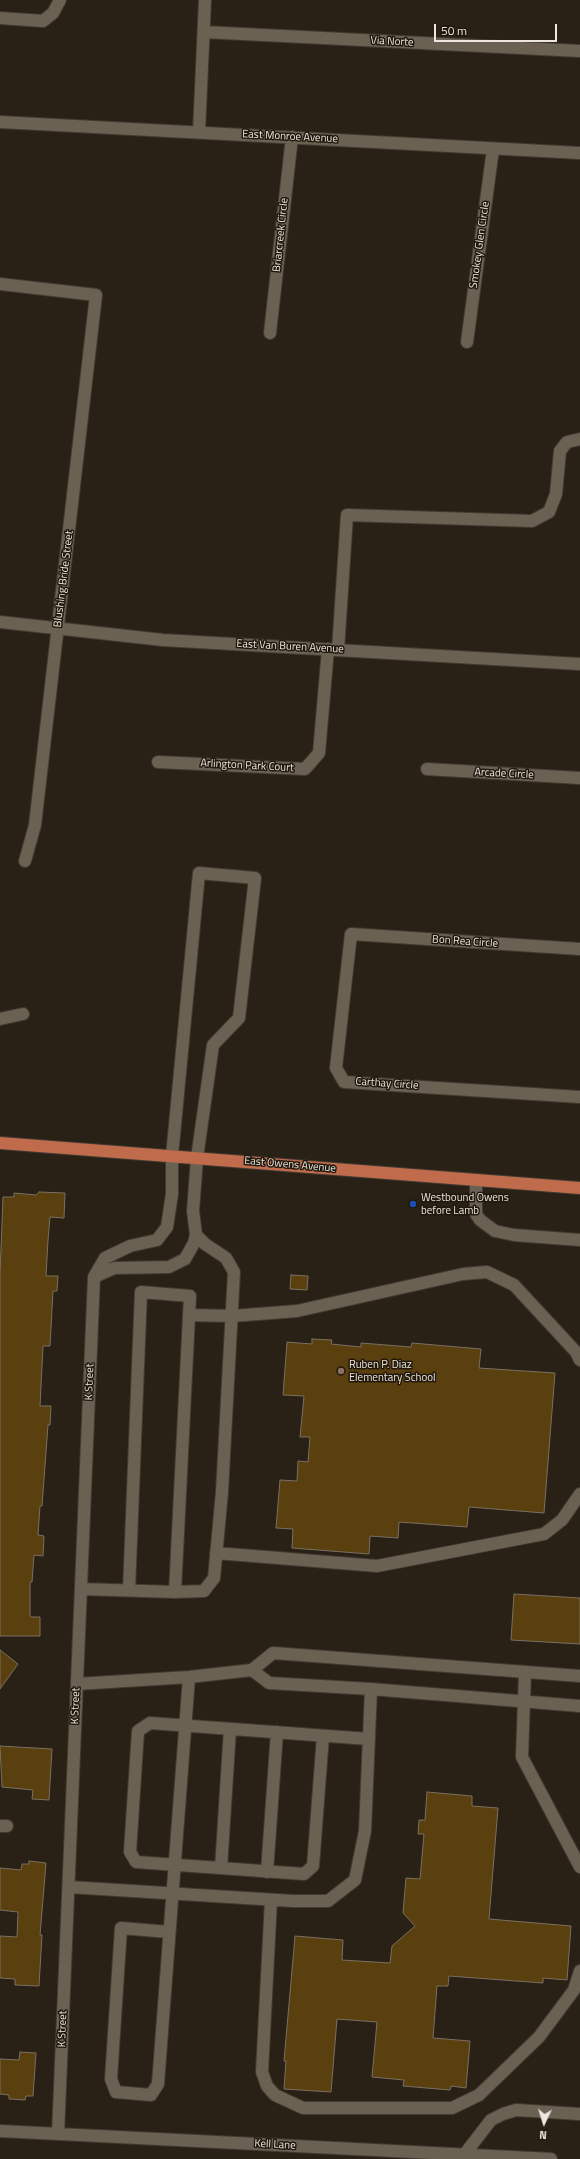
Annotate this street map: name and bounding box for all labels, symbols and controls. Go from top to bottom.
scale bar [436,16,559,42]
text: 50 m [441,21,467,40]
street label: Via Norte [370,34,414,50]
street label: East Monroe Avenue [242,128,338,146]
street label: Briarcreek Circle [271,197,291,273]
street label: Smokey Glen Circle [467,201,493,289]
street label: Blushing Bride Street [51,530,77,628]
street label: East Van Buren Avenue [236,638,344,656]
street label: Arlington Park Court [200,757,294,775]
street label: Arcade Circle [474,766,534,782]
street label: Bon Rea Circle [432,933,498,951]
street label: Carthay Circle [355,1075,419,1093]
street label: East Owens Avenue [244,1154,336,1176]
place label: Westbound Owens before Lamb [421,1191,509,1217]
marker: Westbound Owens before Lamb [408,1199,418,1209]
place label: Ruben P. Diaz Elementary School [349,1358,436,1384]
street label: K Street [83,1363,97,1401]
marker: Ruben P. Diaz Elementary School [336,1366,346,1376]
street label: K Street [69,1687,83,1725]
street label: K Street [56,2010,70,2048]
north arrow [524,2103,564,2143]
text: N [539,2127,548,2143]
street label: Kell Lane [254,2137,296,2153]

